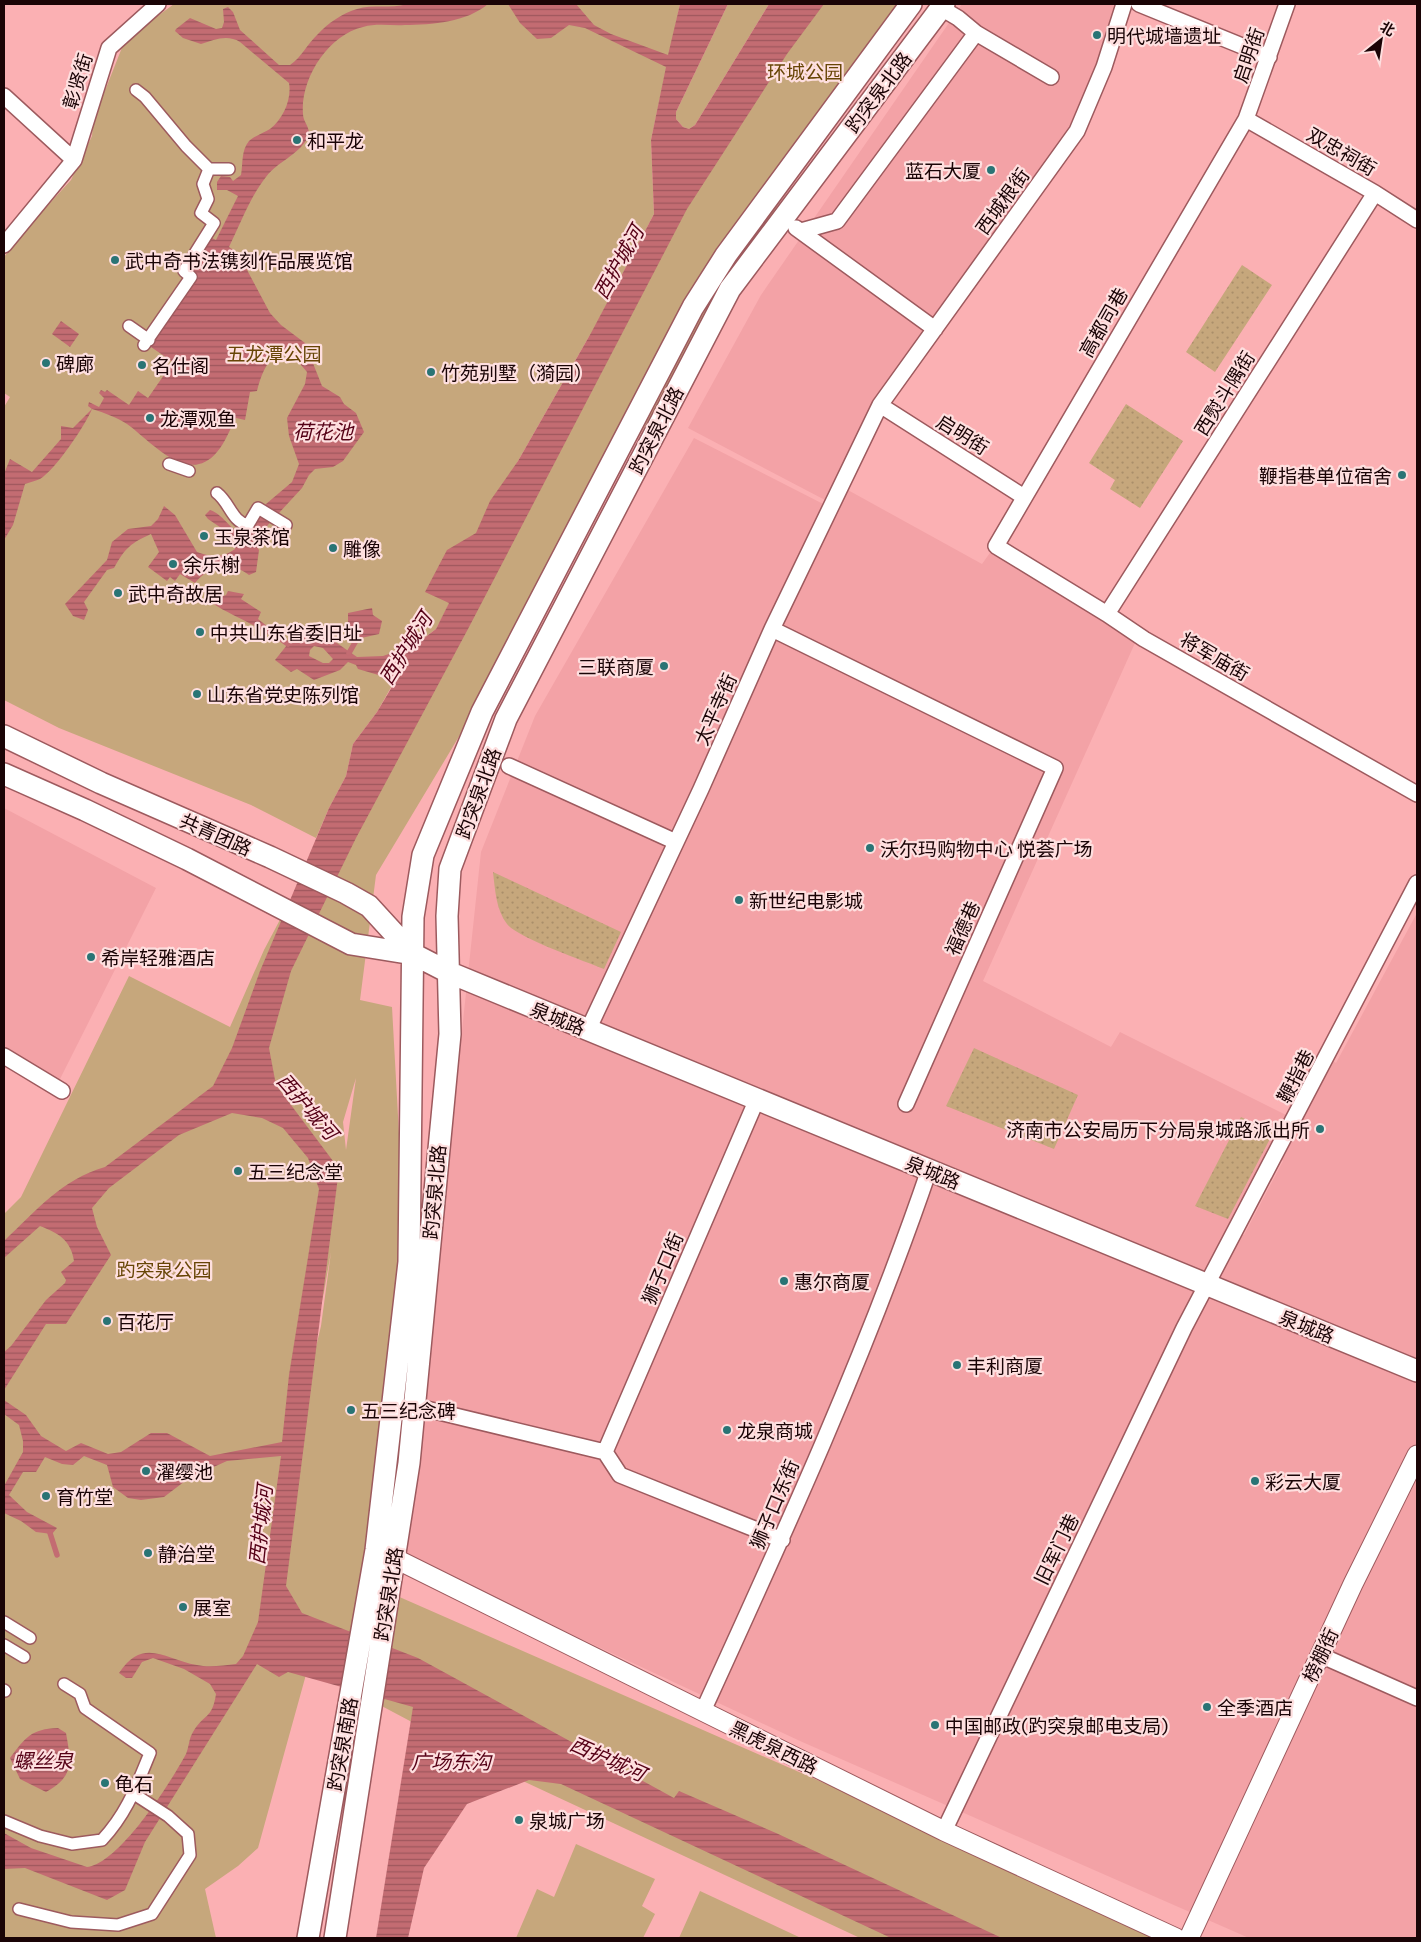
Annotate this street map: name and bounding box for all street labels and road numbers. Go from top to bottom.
street label: 启明街 [1228,24,1268,86]
street label: 趵突泉北路 [840,47,916,137]
street label: 彰贤街 [58,50,96,112]
street label: 双忠祠街 [1303,122,1381,180]
street label: 西城根街 [970,163,1034,239]
street label: 高都司巷 [1074,283,1132,361]
street label: 西熨斗隅街 [1189,347,1259,439]
street label: 趵突泉北路 [624,382,688,478]
street label: 启明街 [933,409,993,459]
street label: 将军庙街 [1176,627,1254,685]
street label: 太平寺街 [689,670,741,748]
street label: 趵突泉北路 [451,744,505,842]
street label: 共青团路 [177,808,255,860]
street label: 福德巷 [940,897,984,959]
street label: 泉城路 [527,997,589,1039]
street label: 鞭指巷 [1272,1045,1318,1107]
street label: 趵突泉北路 [418,1144,450,1240]
street label: 泉城路 [902,1151,964,1193]
street label: 狮子口街 [637,1229,687,1307]
street label: 泉城路 [1276,1305,1338,1347]
street label: 狮子口东街 [745,1456,803,1552]
street label: 旧军门巷 [1029,1510,1083,1588]
street label: 趵突泉北路 [369,1545,407,1643]
street label: 榜棚街 [1298,1624,1342,1686]
street label: 趵突泉南路 [322,1695,362,1793]
street label: 黑虎泉西路 [726,1716,822,1778]

